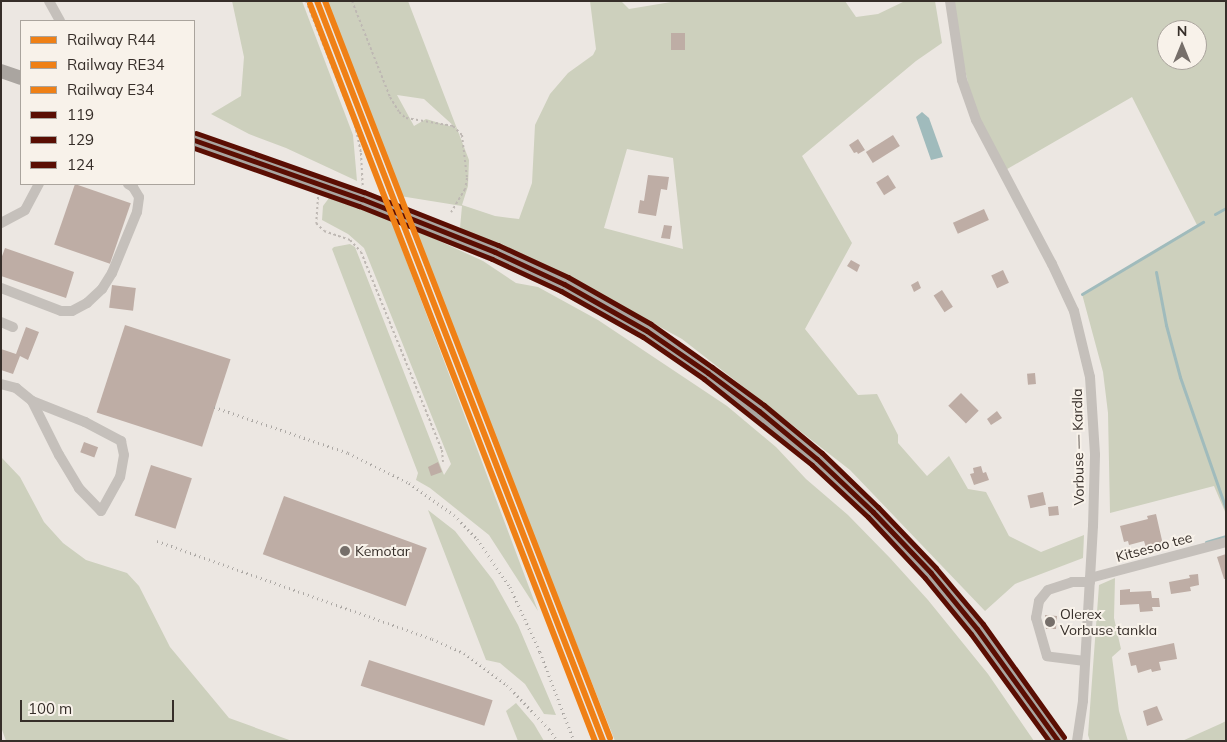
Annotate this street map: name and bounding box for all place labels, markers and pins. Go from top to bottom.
place label: Kemotar [355,543,410,559]
marker: Kemotar [339,545,351,557]
place label: Olerex Vorbuse tankla [1060,606,1157,638]
marker: Olerex Vorbuse tankla [1044,616,1056,628]

